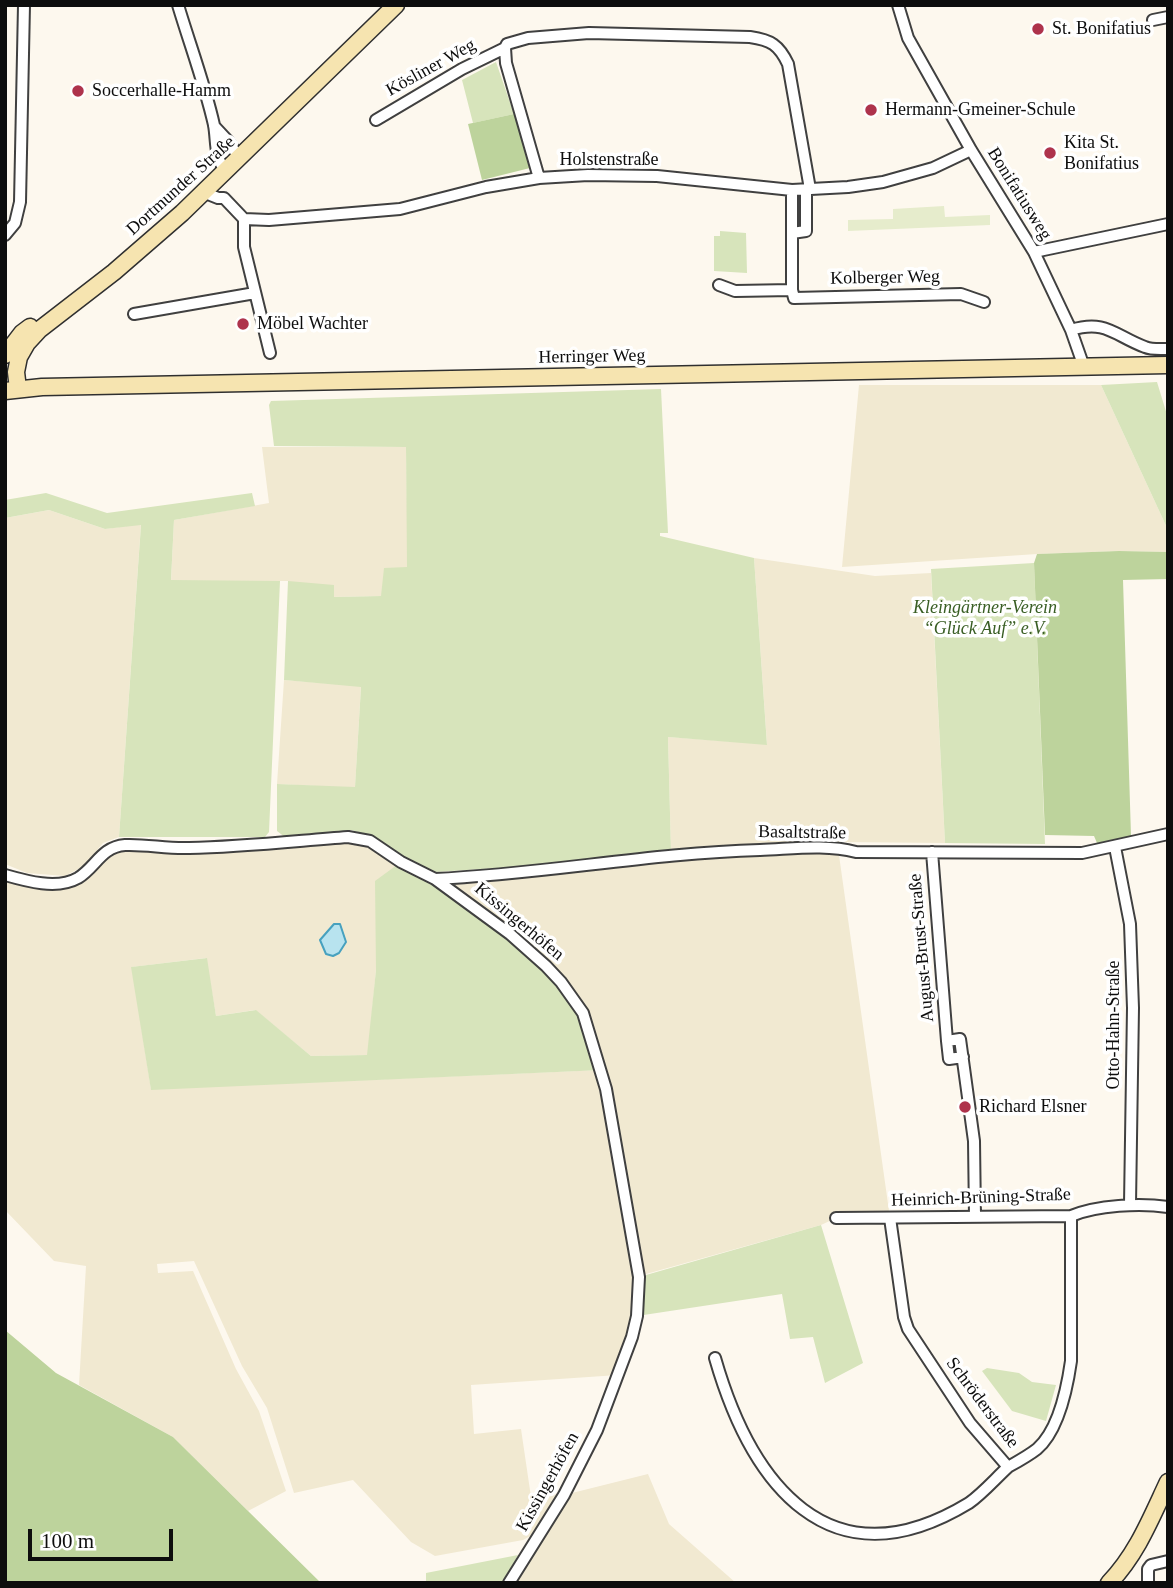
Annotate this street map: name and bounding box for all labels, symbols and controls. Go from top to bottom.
place label: St. Bonifatius [1052,18,1151,40]
marker: St. Bonifatius [1030,21,1046,37]
street label: Kösliner Weg [382,35,480,101]
place label: Soccerhalle-Hamm [92,80,231,102]
marker: Soccerhalle-Hamm [70,83,86,99]
place label: Hermann-Gmeiner-Schule [885,99,1076,121]
marker: Hermann-Gmeiner-Schule [863,102,879,118]
street label: Dortmunder Straße [122,132,240,240]
place label: Kita St. Bonifatius [1064,132,1139,174]
street label: Bonifatiusweg [982,144,1056,244]
marker: Kita St. Bonifatius [1042,145,1058,161]
street label: Holstenstraße [560,149,658,171]
street label: Kolberger Weg [830,266,940,290]
place label: Möbel Wachter [257,313,368,335]
marker: Möbel Wachter [235,316,251,332]
street label: Herringer Weg [538,345,646,369]
park label: Kleingärtner-Verein “Glück Auf” e.V. [913,597,1057,640]
street label: Basaltstraße [758,821,846,845]
street label: August-Brust-Straße [905,873,939,1023]
street label: Kissingerhöfen [470,878,568,966]
street label: Otto-Hahn-Straße [1103,961,1125,1089]
place label: Richard Elsner [979,1096,1086,1118]
marker: Richard Elsner [957,1099,973,1115]
street label: Heinrich-Brüning-Straße [891,1184,1071,1212]
street label: Schröderstraße [941,1353,1023,1453]
street label: Kissingerhöfen [512,1429,584,1535]
scale bar [32,1514,177,1558]
text: 100 m [41,1529,94,1553]

